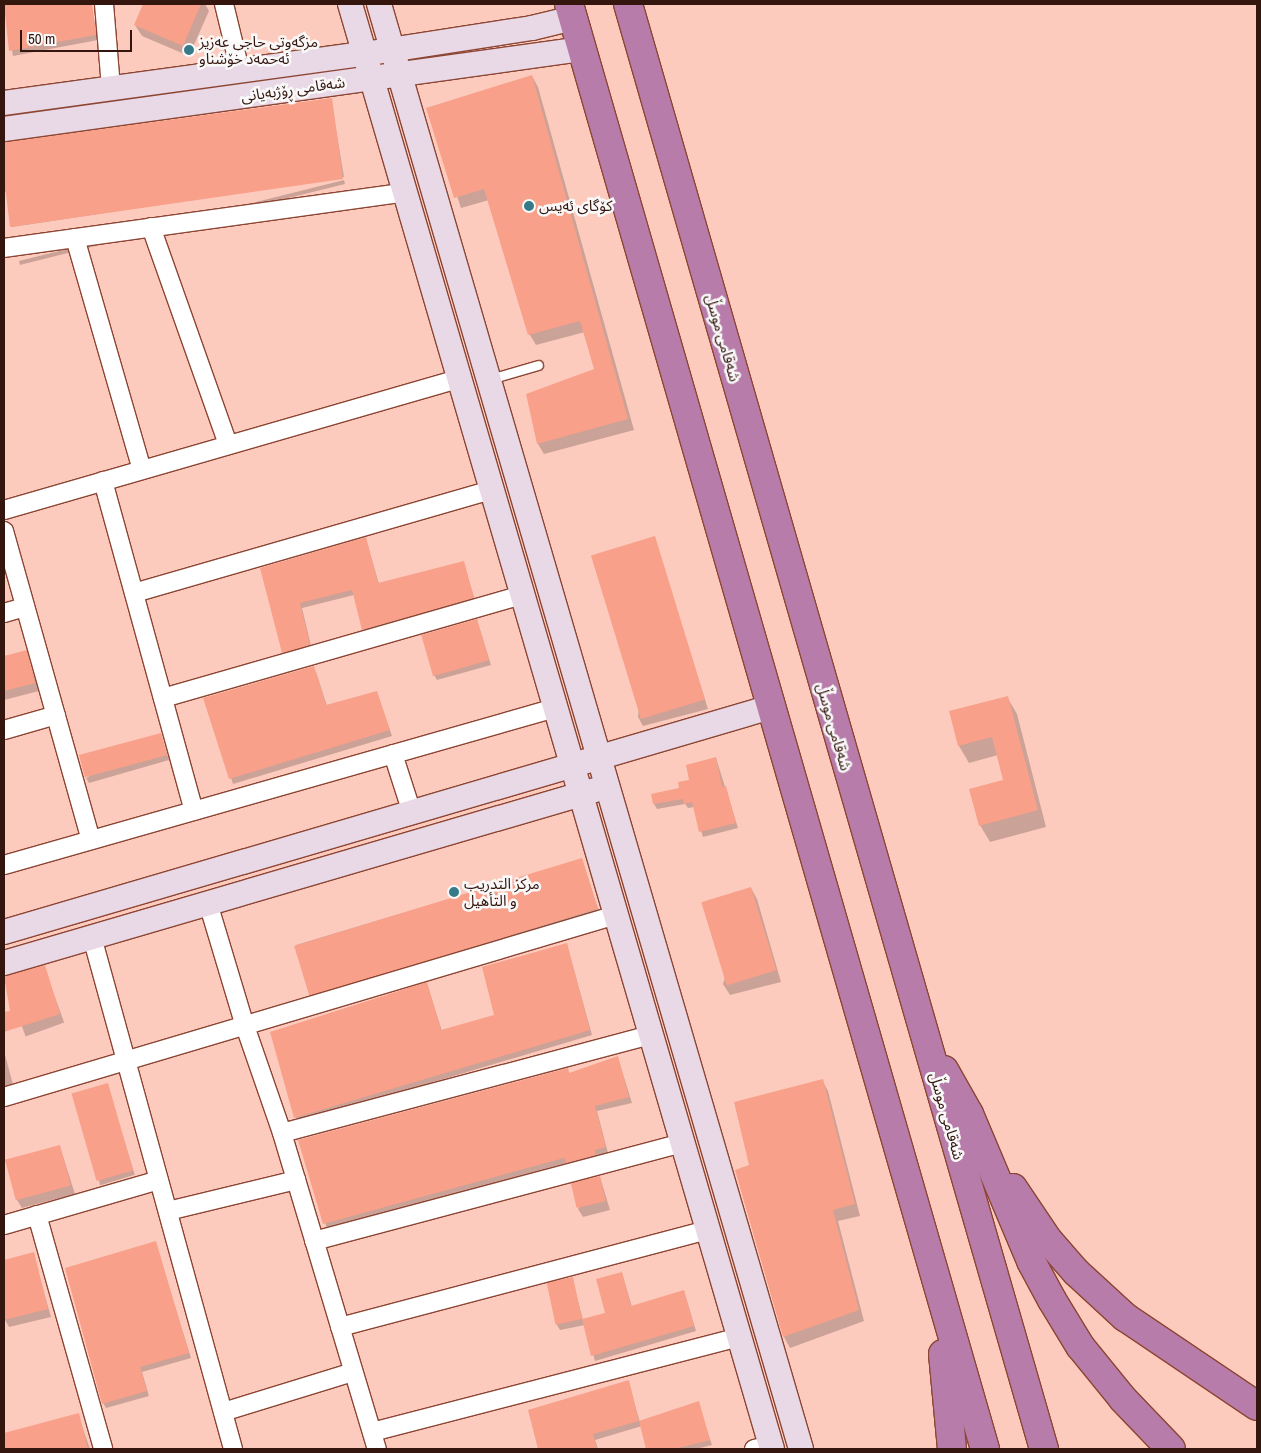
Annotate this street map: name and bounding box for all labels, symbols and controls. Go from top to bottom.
scale bar [22,20,135,52]
text: 50 m [28,28,55,49]
place label: مزگەوتی حاجی عەزیز ئەحمەد خۆشناو [199,32,318,67]
marker: مزگەوتی حاجی عەزیز ئەحمەد خۆشناو [183,44,195,56]
street label: شەقامی ڕۆژبەیانی [240,73,346,105]
place label: کۆگای ئەیس [539,197,612,215]
marker: کۆگای ئەیس [523,200,535,212]
street label: شەقامی موسڵ [702,292,744,384]
street label: شەقامی موسڵ [813,681,855,773]
place label: مركز التدريب و التأهيل [464,874,540,909]
marker: مركز التدريب و التأهيل [448,886,460,898]
street label: شەقامی موسڵ [926,1070,968,1162]

